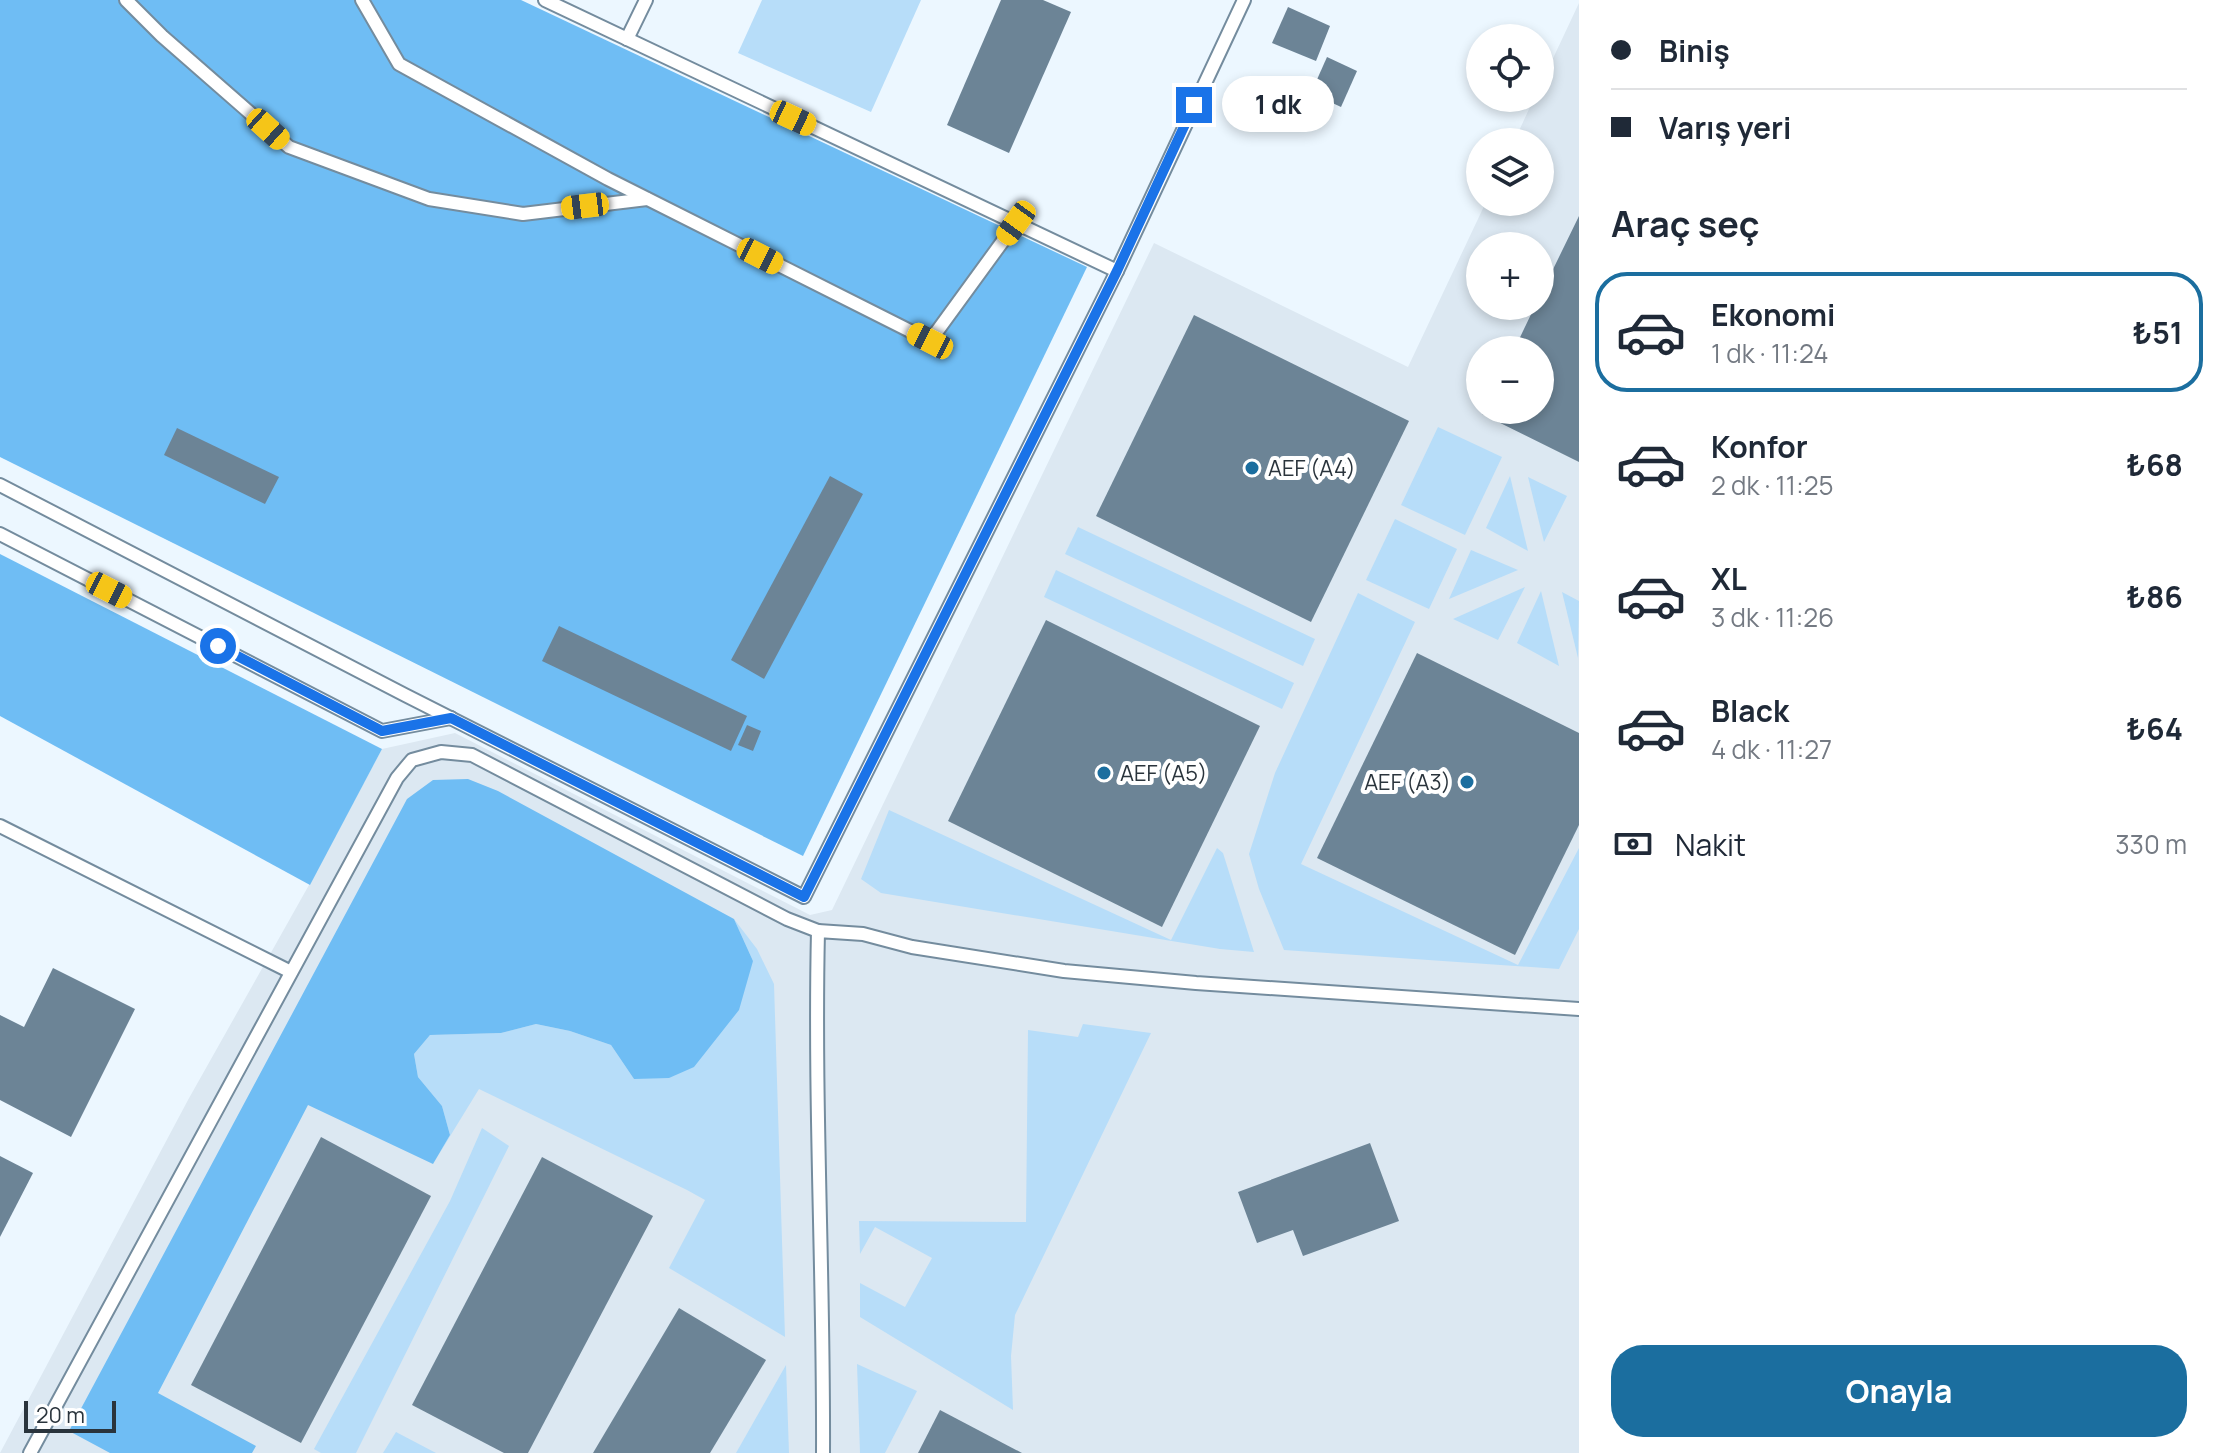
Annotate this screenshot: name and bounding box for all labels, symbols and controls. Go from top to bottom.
map controls [1466,24,1554,424]
button: locate [1466,24,1554,112]
text: Biniş [1659,30,1730,71]
callout: 1 dk [1222,77,1334,133]
text: 1 dk [1255,86,1301,122]
route end [1176,87,1212,123]
car [766,97,820,139]
car [242,104,294,154]
text: Varış yeri [1659,107,1791,148]
button: layers [1466,128,1554,216]
car [560,191,610,221]
car [992,197,1040,249]
text: Araç seç [1611,199,1760,248]
button: + [1466,232,1554,320]
car [733,234,787,278]
text: Ekonomi [1711,294,1835,335]
icon: car [1615,296,1687,368]
text: ₺51 [2132,312,2183,353]
car [903,319,957,363]
text: 1 dk · 11:24 [1711,335,1829,371]
button: − [1466,336,1554,424]
text: Konfor [1711,426,1808,467]
icon: car [1615,428,1687,500]
text: ₺68 [2126,444,2183,485]
place label: AEF (A4) [1268,453,1356,483]
marker: AEF (A4) [1243,459,1261,477]
text: 2 dk · 11:25 [1711,467,1834,503]
text: XL [1711,558,1747,599]
icon: car [1615,560,1687,632]
car [82,568,136,612]
text: ₺86 [2126,576,2183,617]
text: 3 dk · 11:26 [1711,599,1834,635]
route start [200,628,236,664]
text: Black [1711,690,1789,731]
icon: car [1615,692,1687,764]
text: ₺64 [2126,708,2183,749]
text: 4 dk · 11:27 [1711,731,1832,767]
place label: AEF (A5) [1120,758,1207,788]
marker: AEF (A5) [1095,764,1113,782]
place label: AEF (A3) [1364,767,1451,797]
marker: AEF (A3) [1458,773,1476,791]
icon: cash [1611,822,1655,866]
text: Nakit [1675,824,1746,865]
text: 330 m [2115,826,2187,862]
button: Onayla [1611,1345,2187,1437]
scale bar [24,1397,116,1433]
text: 20 m [36,1400,85,1430]

